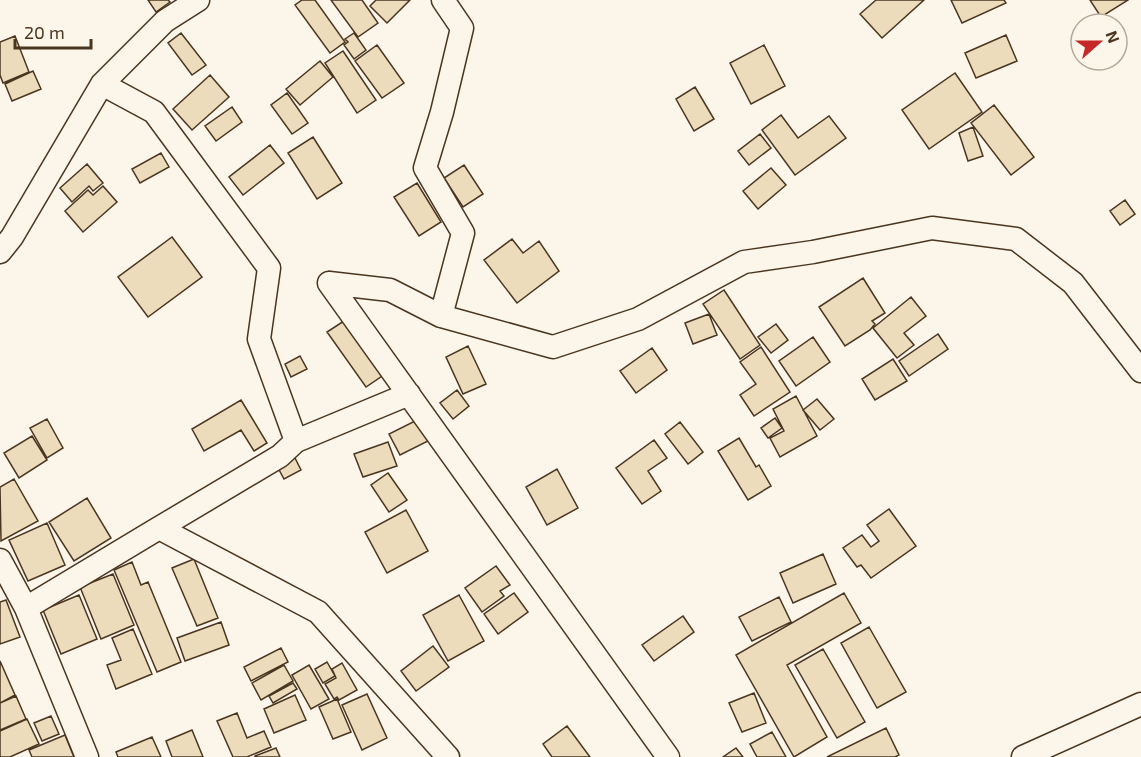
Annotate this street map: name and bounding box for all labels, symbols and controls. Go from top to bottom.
scale bar [15,12,92,50]
north arrow [1069,12,1129,72]
text: 20 m [24,21,65,43]
text: N [1103,28,1124,45]

